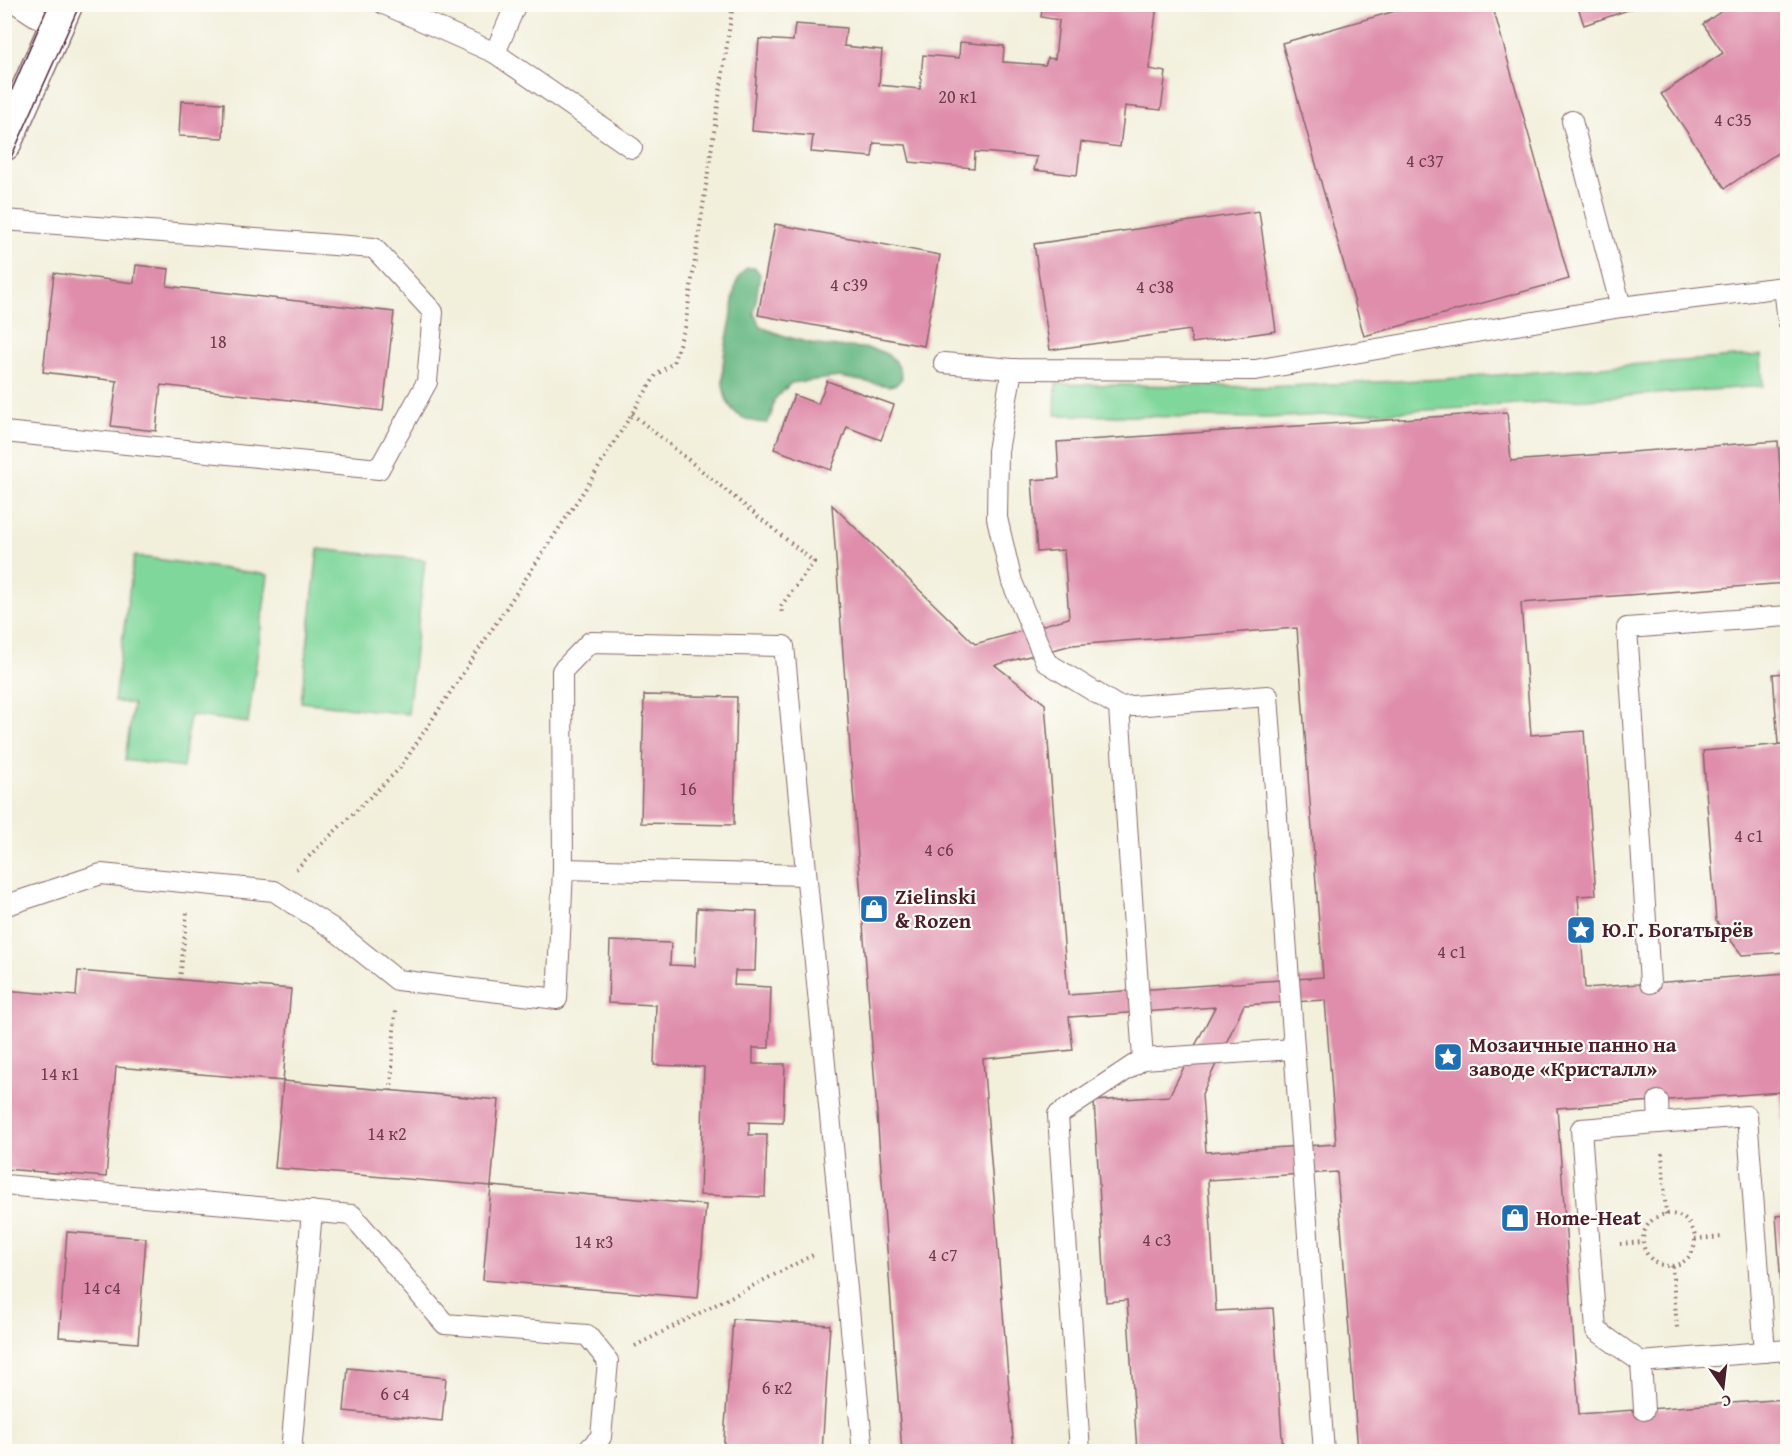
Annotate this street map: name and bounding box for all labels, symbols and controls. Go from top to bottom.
house number: 20 к1 [938,83,978,110]
house number: 4 с35 [1714,106,1752,133]
house number: 4 с37 [1406,147,1444,174]
house number: 4 с39 [830,271,868,298]
house number: 4 с38 [1136,273,1174,300]
house number: 18 [209,328,227,355]
house number: 16 [679,775,697,802]
house number: 4 с1 [1734,822,1764,849]
house number: 4 с6 [924,836,954,863]
place label: Zielinski & Rozen [895,881,977,936]
shop icon: Zielinski & Rozen [858,893,890,925]
place icon: Ю.Г. Богатырёв [1565,914,1597,946]
place label: Ю.Г. Богатырёв [1602,914,1754,945]
house number: 4 с1 [1437,938,1467,965]
place label: Мозаичные панно на заводе «Кристалл» [1469,1029,1677,1084]
place icon: Мозаичные панно на заводе «Кристалл» [1432,1041,1464,1073]
house number: 14 к1 [40,1060,80,1087]
house number: 14 к2 [367,1120,407,1147]
shop icon: Home-Heat [1499,1202,1531,1234]
place label: Home-Heat [1536,1202,1641,1233]
house number: 4 с3 [1142,1226,1172,1253]
house number: 14 к3 [574,1228,614,1255]
house number: 4 с7 [928,1241,958,1268]
house number: 14 с4 [83,1274,121,1301]
north arrow [1693,1357,1753,1417]
house number: 6 к2 [762,1374,792,1401]
house number: 6 с4 [380,1380,410,1407]
text: С [1719,1389,1734,1414]

